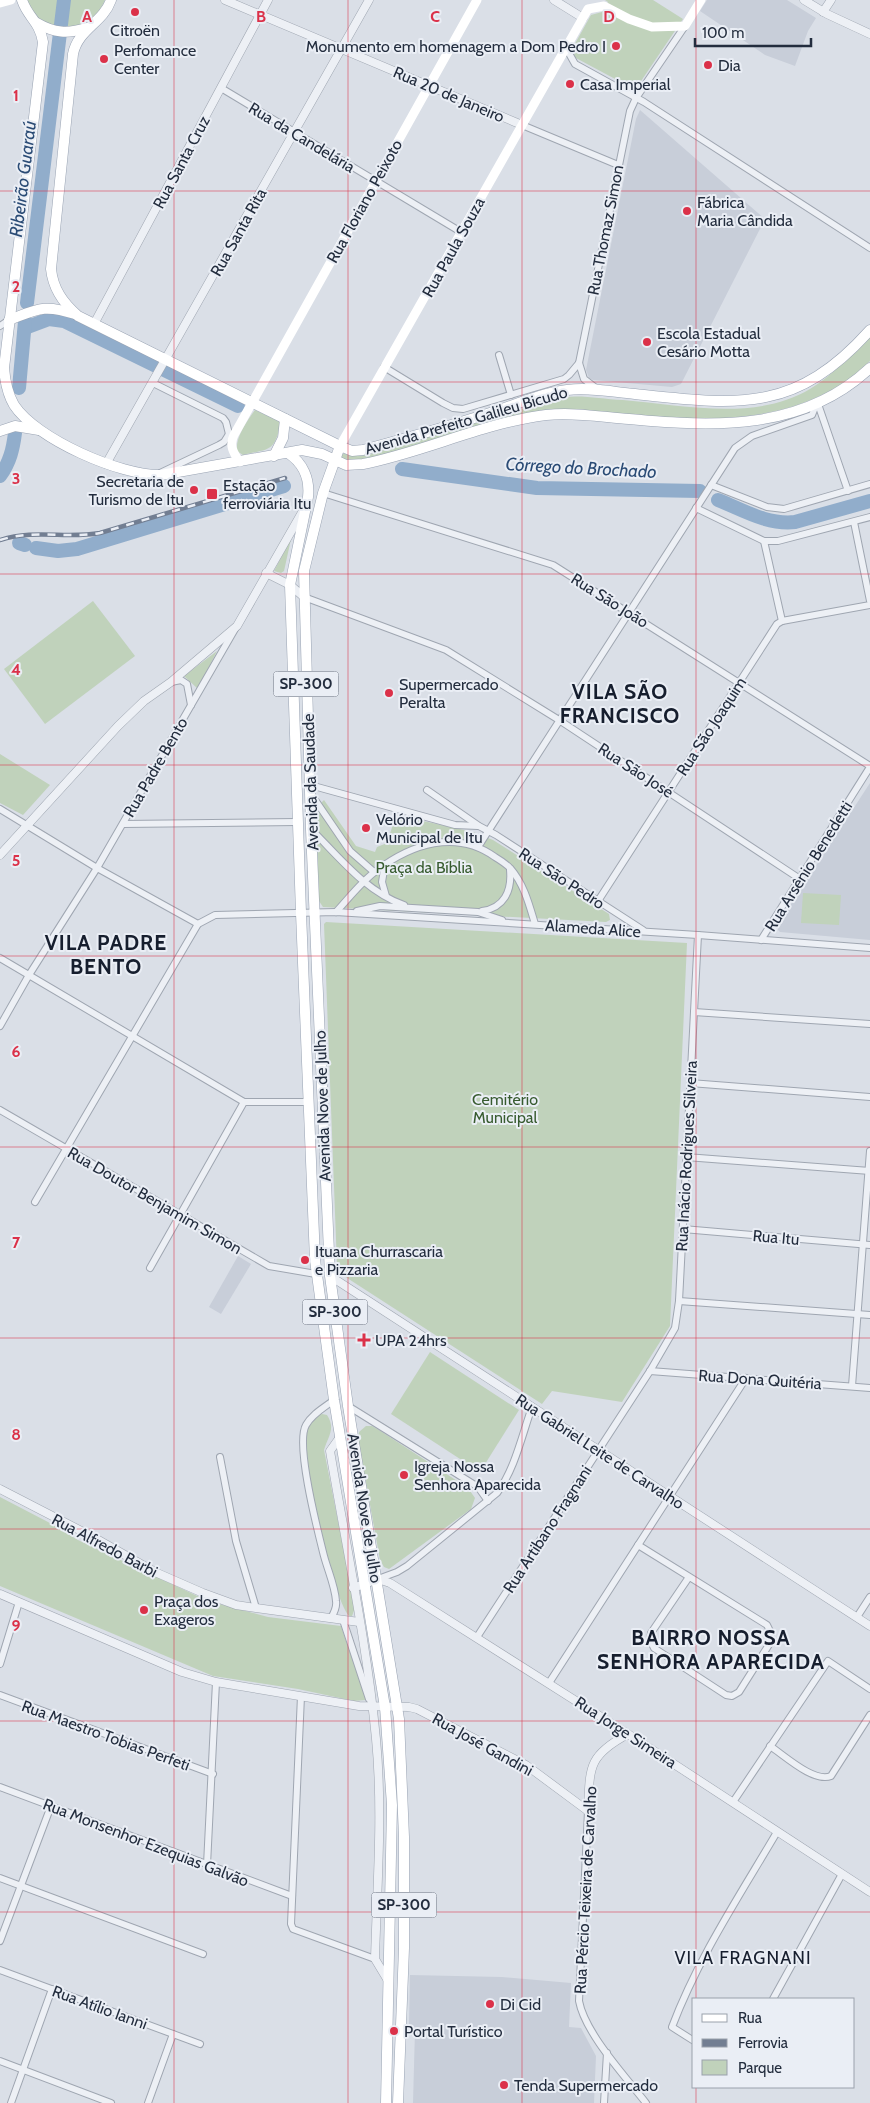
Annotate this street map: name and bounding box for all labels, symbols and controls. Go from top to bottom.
marker: Citroën [129,6,141,18]
text: A [82,7,92,26]
text: B [256,7,266,26]
text: C [430,7,440,26]
text: D [603,7,615,26]
scale bar [695,15,811,47]
place label: Citroën [110,21,160,40]
text: 100 m [702,24,744,42]
place label: Monumento em homenagem a Dom Pedro I [306,37,606,56]
marker: Monumento em homenagem a Dom Pedro I [610,40,622,52]
place label: Perfomance Center [114,41,196,78]
marker: Perfomance Center [98,53,110,65]
place label: Dia [718,56,741,75]
marker: Dia [702,59,714,71]
street label: Rua 20 de Janeiro [390,63,507,126]
place label: Casa Imperial [580,75,671,94]
marker: Casa Imperial [564,78,576,90]
text: 1 [13,86,19,105]
street label: Rua da Candelária [245,98,359,177]
street label: Rua Santa Cruz [149,112,214,212]
water label: Ribeirão Guaraú [5,120,41,238]
street label: Rua Floriano Peixoto [323,136,406,266]
street label: Rua Thomaz Simon [584,163,627,297]
street label: Rua Santa Rita [206,185,271,280]
place label: Fábrica Maria Cândida [697,193,793,230]
street label: Rua Paula Souza [418,194,489,300]
marker: Fábrica Maria Cândida [681,205,693,217]
text: 2 [12,277,20,296]
place label: Escola Estadual Cesário Motta [657,324,761,361]
marker: Escola Estadual Cesário Motta [641,336,653,348]
street label: Avenida Prefeito Galileu Bicudo [363,382,570,459]
water label: Córrego do Brochado [505,453,657,483]
text: 3 [12,469,20,488]
place label: Secretaria de Turismo de Itu [89,472,184,509]
place label: Estação ferroviária Itu [223,476,311,513]
marker: Secretaria de Turismo de Itu [188,484,200,496]
marker: Estação ferroviária Itu [205,487,219,501]
street label: Rua São João [568,569,652,632]
text: 4 [11,660,21,679]
road number: SP-300 [274,672,338,696]
street label: Rua São Joaquim [673,673,750,779]
place label: Supermercado Peralta [399,675,499,712]
district label: VILA SÃO FRANCISCO [560,679,680,728]
marker: Supermercado Peralta [383,687,395,699]
street label: Avenida da Saudade [299,713,322,851]
street label: Rua Padre Bento [119,714,192,820]
street label: Rua São José [594,739,677,802]
street label: Rua Arsênio Benedetti [761,798,856,935]
place label: Velório Municipal de Itu [376,810,483,847]
marker: Velório Municipal de Itu [360,822,372,834]
street label: Rua São Pedro [515,844,608,913]
text: 5 [12,851,20,870]
park label: Praça da Bíblia [376,858,473,877]
street label: Alameda Alice [544,916,641,941]
district label: VILA PADRE BENTO [45,930,167,979]
street label: Avenida Nove de Julho [310,1030,335,1182]
text: 6 [12,1042,21,1061]
street label: Rua Inácio Rodrigues Silveira [672,1060,701,1252]
park label: Cemitério Municipal [472,1090,538,1127]
street label: Rua Doutor Benjamim Simon [64,1143,245,1258]
street label: Rua Itu [752,1226,800,1249]
text: 7 [12,1233,21,1252]
place label: Ituana Churrascaria e Pizzaria [315,1242,443,1279]
marker: Ituana Churrascaria e Pizzaria [299,1254,311,1266]
road number: SP-300 [302,1300,368,1324]
place label: UPA 24hrs [375,1331,447,1350]
marker: UPA 24hrs [357,1333,371,1347]
street label: Rua Dona Quitéria [698,1366,822,1393]
street label: Rua Gabriel Leite de Carvalho [512,1390,688,1513]
text: 8 [11,1425,21,1444]
street label: Avenida Nove de Julho [343,1432,386,1584]
place label: Igreja Nossa Senhora Aparecida [414,1457,541,1494]
street label: Rua Artibano Fragnani [499,1462,596,1596]
marker: Igreja Nossa Senhora Aparecida [398,1469,410,1481]
street label: Rua Alfredo Barbi [49,1510,161,1581]
place label: Praça dos Exageros [154,1592,219,1629]
marker: Praça dos Exageros [138,1604,150,1616]
text: 9 [12,1616,21,1635]
district label: BAIRRO NOSSA SENHORA APARECIDA [597,1625,825,1674]
street label: Rua Jorge Simeira [571,1692,680,1773]
street label: Rua Maestro Tobias Perfeti [19,1696,193,1775]
street label: Rua José Gandini [429,1709,536,1780]
street label: Rua Pércio Teixeira de Carvalho [571,1785,600,1994]
street label: Rua Monsenhor Ezequias Galvão [40,1794,252,1891]
road number: SP-300 [372,1892,436,1918]
district label: VILA FRAGNANI [674,1947,812,1969]
street label: Rua Atílio Ianni [50,1981,150,2033]
place label: Di Cid [500,1995,541,2014]
marker: Di Cid [484,1998,496,2010]
legend [692,1998,855,2088]
text: Rua [738,2009,763,2027]
place label: Portal Turístico [404,2022,503,2041]
marker: Portal Turístico [388,2025,400,2037]
text: Ferrovia [738,2034,789,2052]
text: Parque [738,2059,782,2077]
place label: Tenda Supermercado [514,2076,658,2095]
marker: Tenda Supermercado [498,2079,510,2091]

